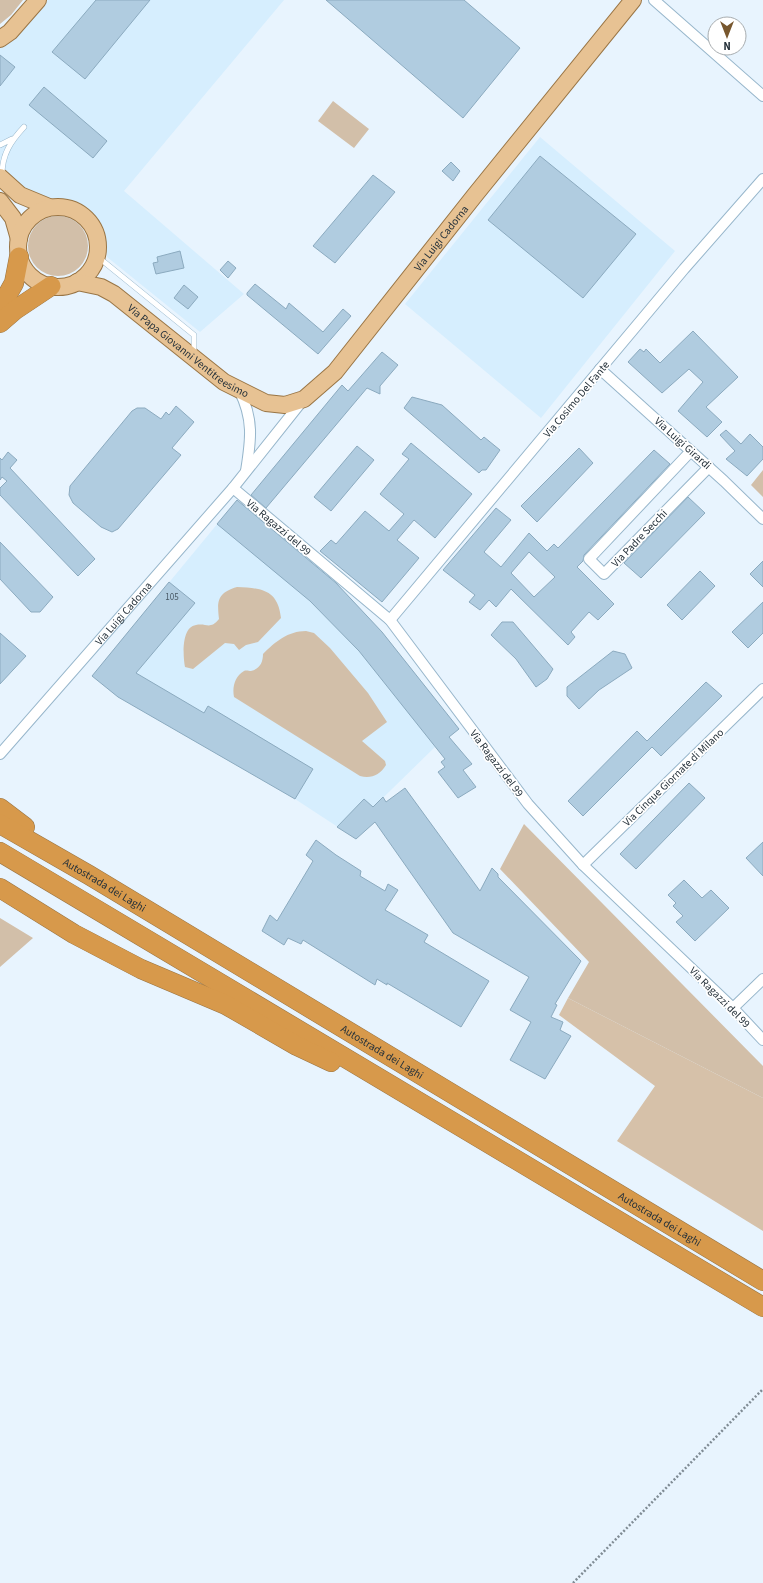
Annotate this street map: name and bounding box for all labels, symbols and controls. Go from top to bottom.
north arrow [707,16,747,56]
text: N [723,38,731,53]
street label: Via Luigi Cadorna [411,202,472,274]
street label: Via Papa Giovanni Ventitreesimo [124,301,251,401]
street label: Via Cosimo Del Fante [540,357,613,441]
street label: Via Luigi Girardi [651,414,714,473]
street label: Via Ragazzi del 99 [243,496,314,559]
street label: Via Padre Secchi [608,506,671,570]
street label: Via Luigi Cadorna [92,579,156,649]
house number: 105 [165,591,179,604]
street label: Via Cinque Giornate di Milano [620,725,727,830]
street label: Via Ragazzi del 99 [466,727,527,800]
street label: Autostrada dei Laghi [60,855,149,916]
street label: Via Ragazzi del 99 [686,964,753,1031]
street label: Autostrada dei Laghi [338,1021,426,1083]
street label: Autostrada dei Laghi [615,1189,704,1250]

